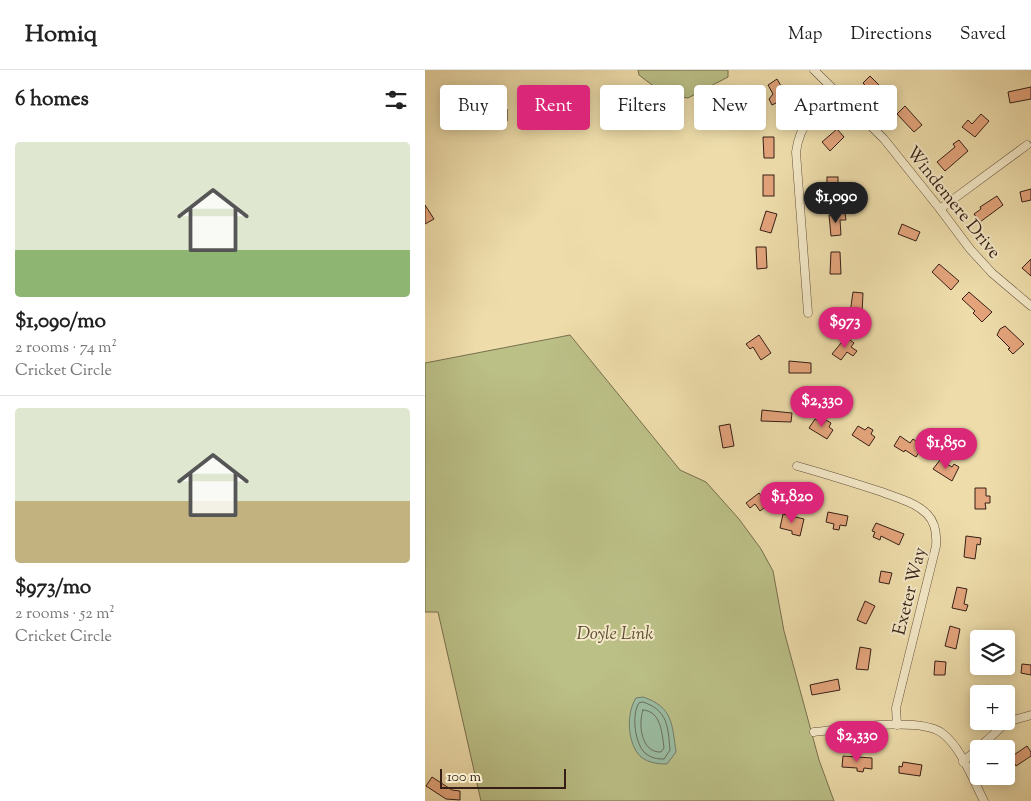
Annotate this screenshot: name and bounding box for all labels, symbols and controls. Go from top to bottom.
text: Homiq [25,18,97,52]
text: Map [788,22,823,48]
text: Directions [851,22,932,48]
text: Saved [960,22,1006,48]
text: 6 homes [15,85,89,115]
chip: Buy [440,85,507,130]
chip: Rent [517,85,590,130]
chip: Filters [600,85,684,130]
chip: New [694,85,766,130]
chip: Apartment [776,85,897,130]
icon: filters [382,86,410,114]
street label: Windemere Drive [899,141,1006,265]
icon: home [168,175,258,265]
pin: $1,090 [795,182,877,224]
text: $1,090 [815,186,857,209]
pin: $973 [815,306,875,349]
text: $1,090/mo [15,307,106,337]
text: $973 [830,311,860,334]
text: 2 rooms · 74 m² [15,337,117,360]
text: Cricket Circle [15,360,112,383]
pin: $2,330 [781,386,863,428]
text: $2,330 [801,390,843,413]
pin: $1,850 [905,428,987,470]
text: $1,850 [926,432,966,455]
icon: home [168,440,258,530]
pin: $1,820 [751,482,833,524]
text: $1,820 [771,486,813,509]
street label: Exeter Way [887,545,934,638]
text: $973/mo [15,573,91,603]
text: 2 rooms · 52 m² [15,603,115,626]
park label: Doyle Link [577,622,653,648]
text: Cricket Circle [15,626,112,649]
map controls [970,630,1015,785]
button: layers [970,630,1015,675]
button: + [970,685,1015,730]
pin: $2,330 [816,720,898,763]
text: $2,330 [836,725,878,748]
button: − [970,740,1015,785]
scale bar [440,766,566,789]
text: 100 m [447,768,481,788]

